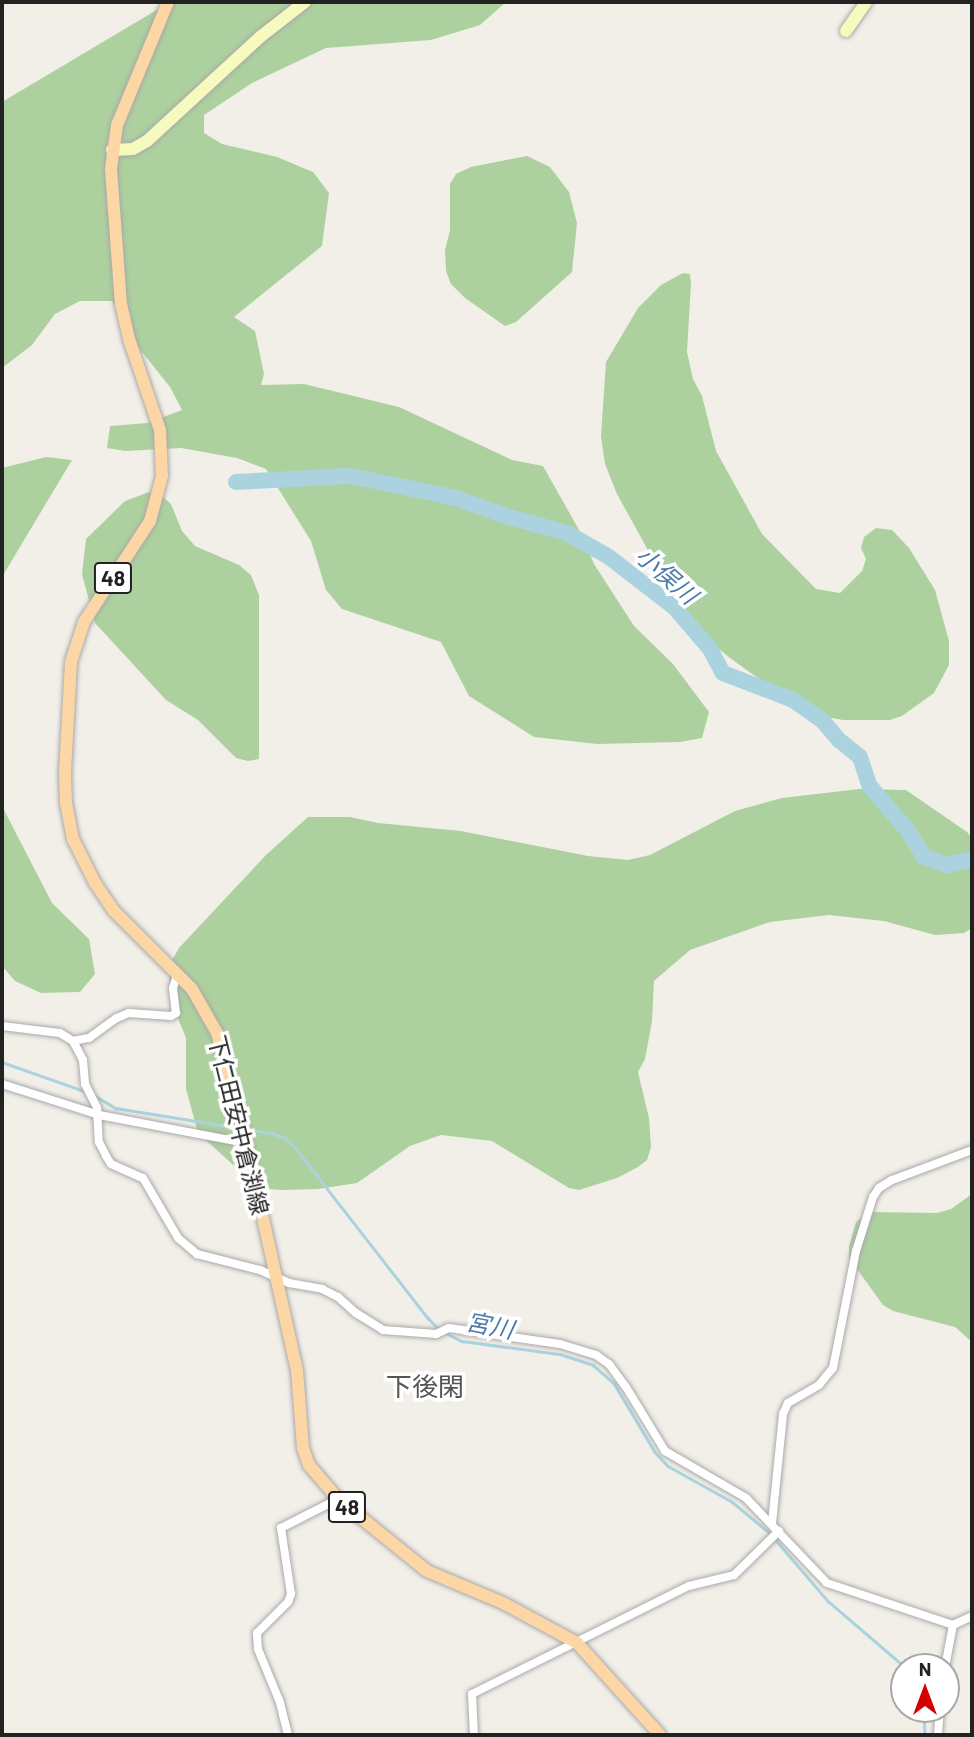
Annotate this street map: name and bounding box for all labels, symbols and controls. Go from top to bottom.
water label: 小俣川 [630,541,704,609]
road number: 48 [94,560,132,596]
street label: 下仁田安中倉渕線 [203,1032,275,1218]
water label: 宮川 [464,1306,516,1344]
district label: 下後閑 [386,1370,464,1402]
road number: 48 [328,1490,366,1524]
north arrow [890,1653,960,1723]
text: N [919,1657,931,1680]

